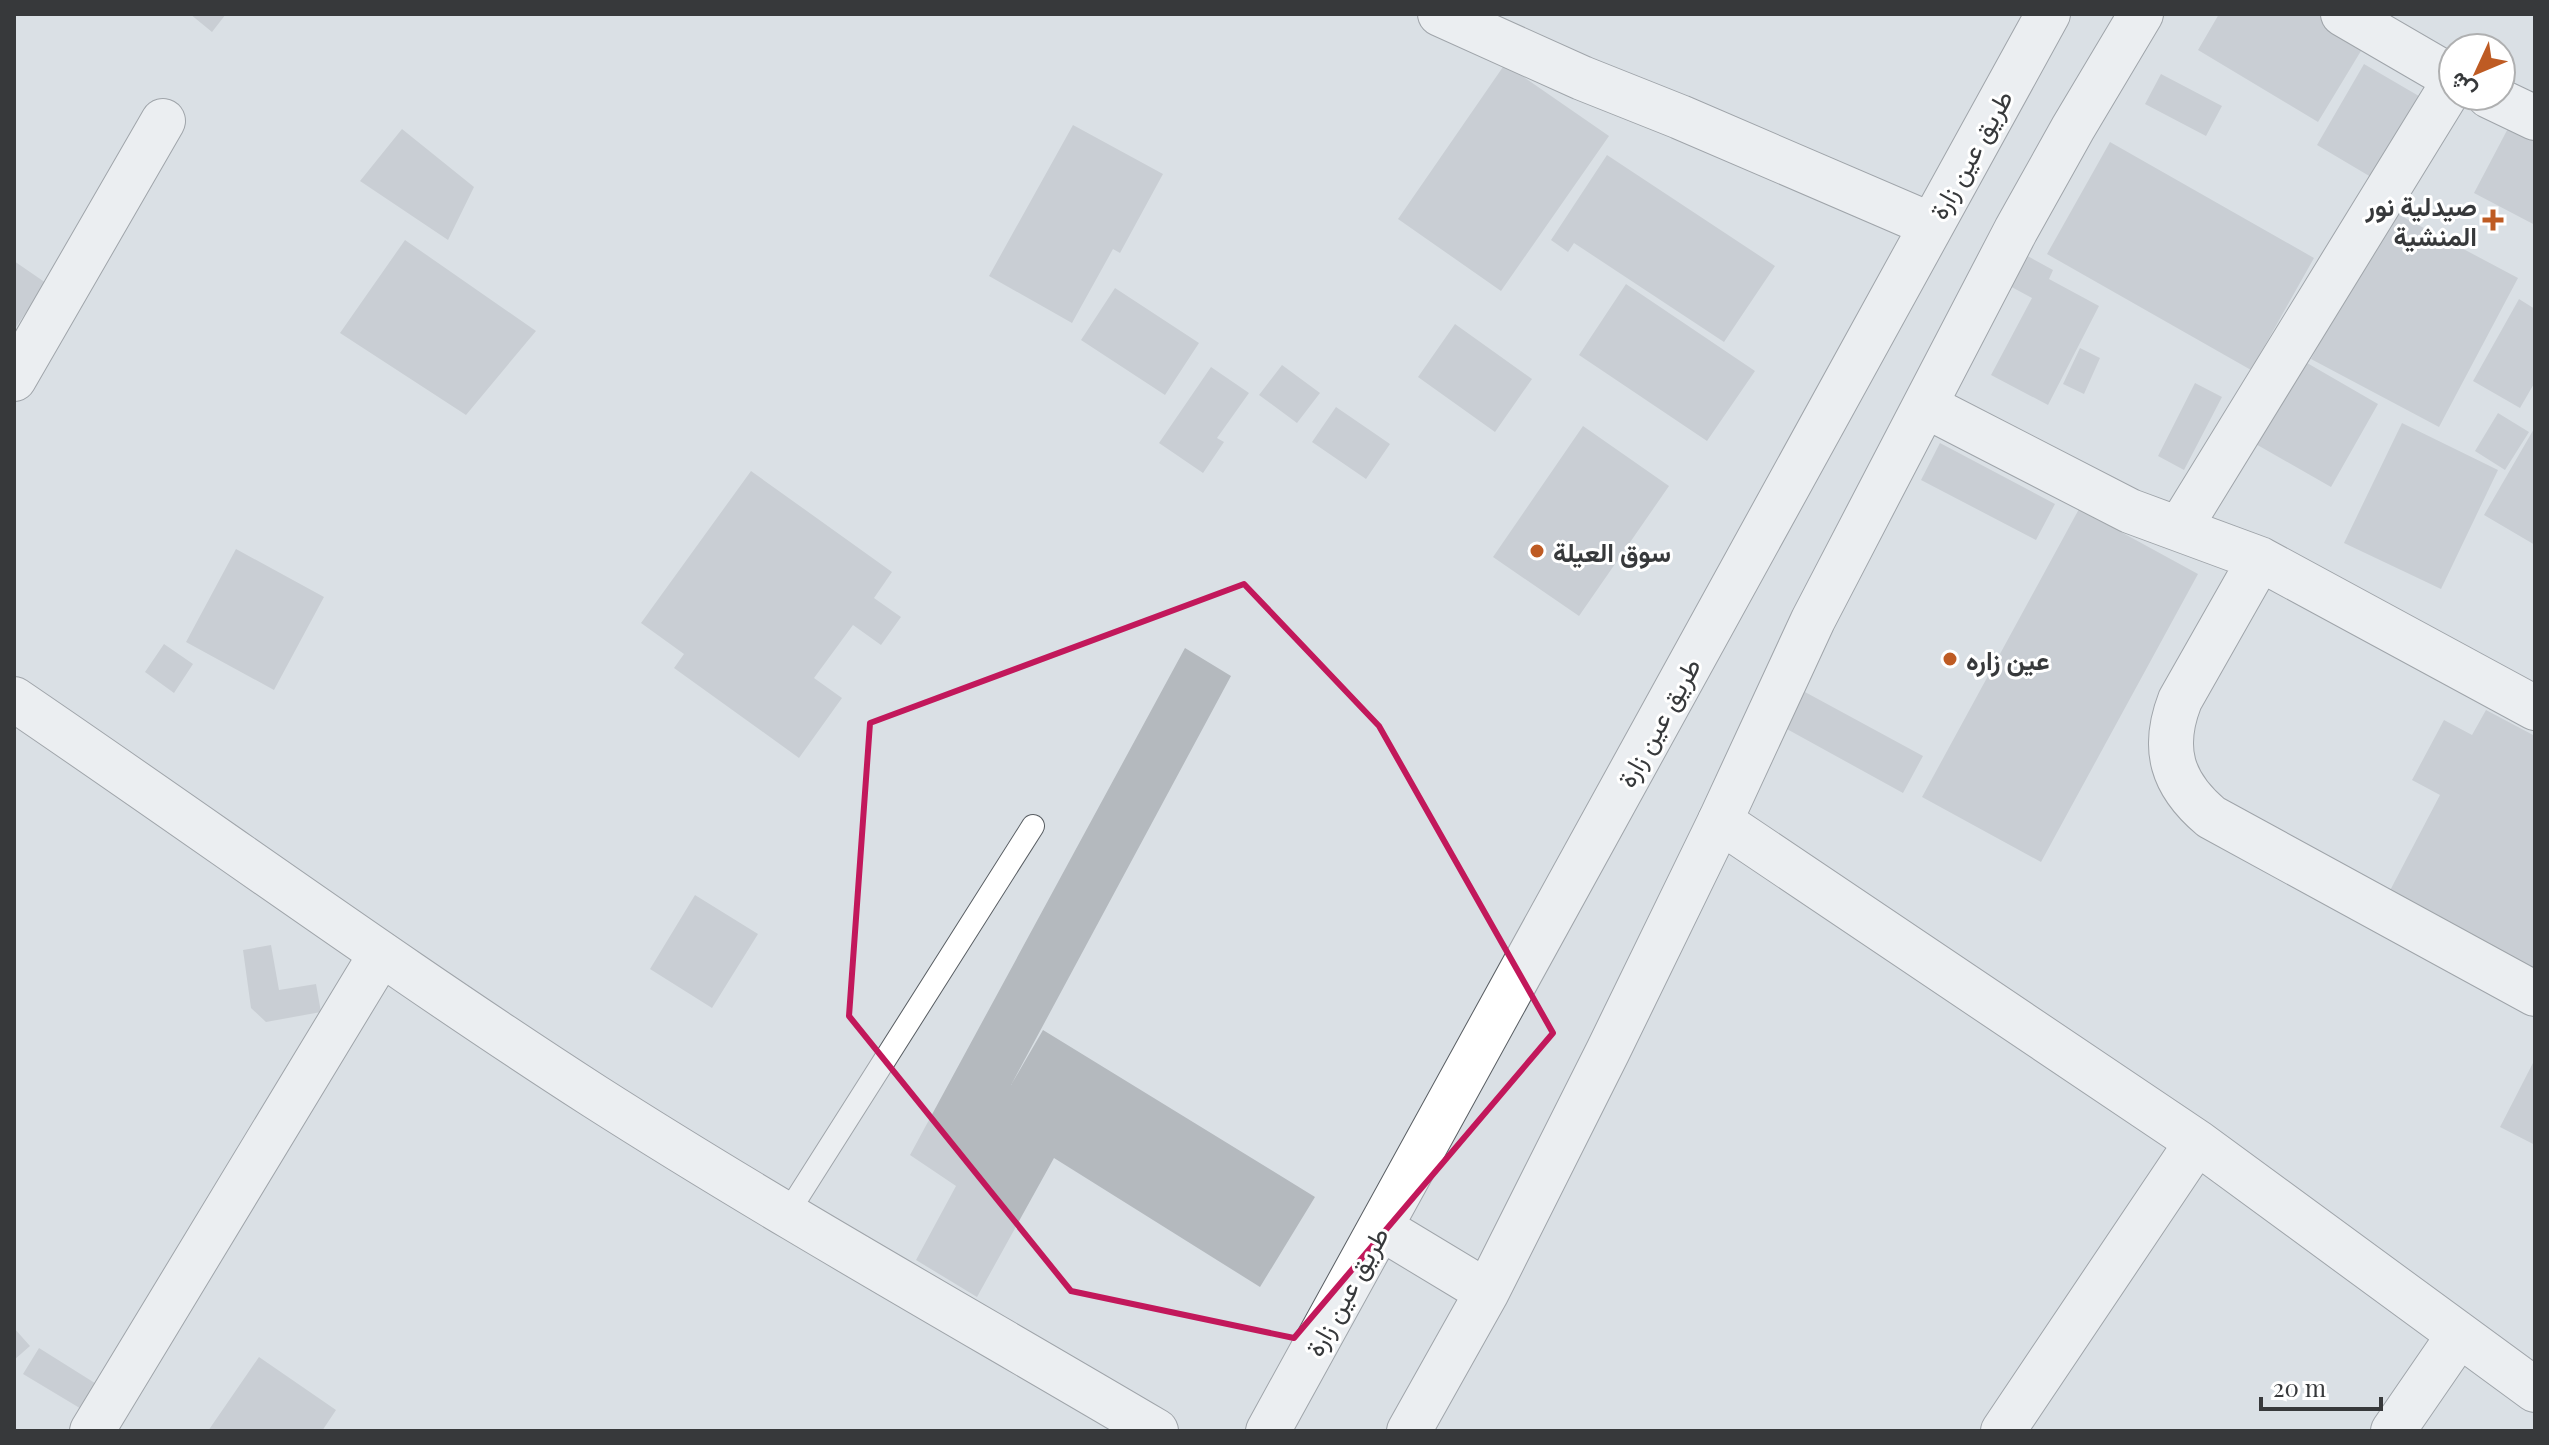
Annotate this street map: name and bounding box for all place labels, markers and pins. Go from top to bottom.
place label: صيدلية نور المنشية [2364,188,2477,253]
marker: صيدلية نور المنشية [2484,211,2502,229]
place label: سوق العيلة [1553,534,1671,569]
marker: سوق العيلة [1528,542,1546,560]
place label: عين زاره [1966,642,2050,677]
marker: عين زاره [1941,650,1959,668]

